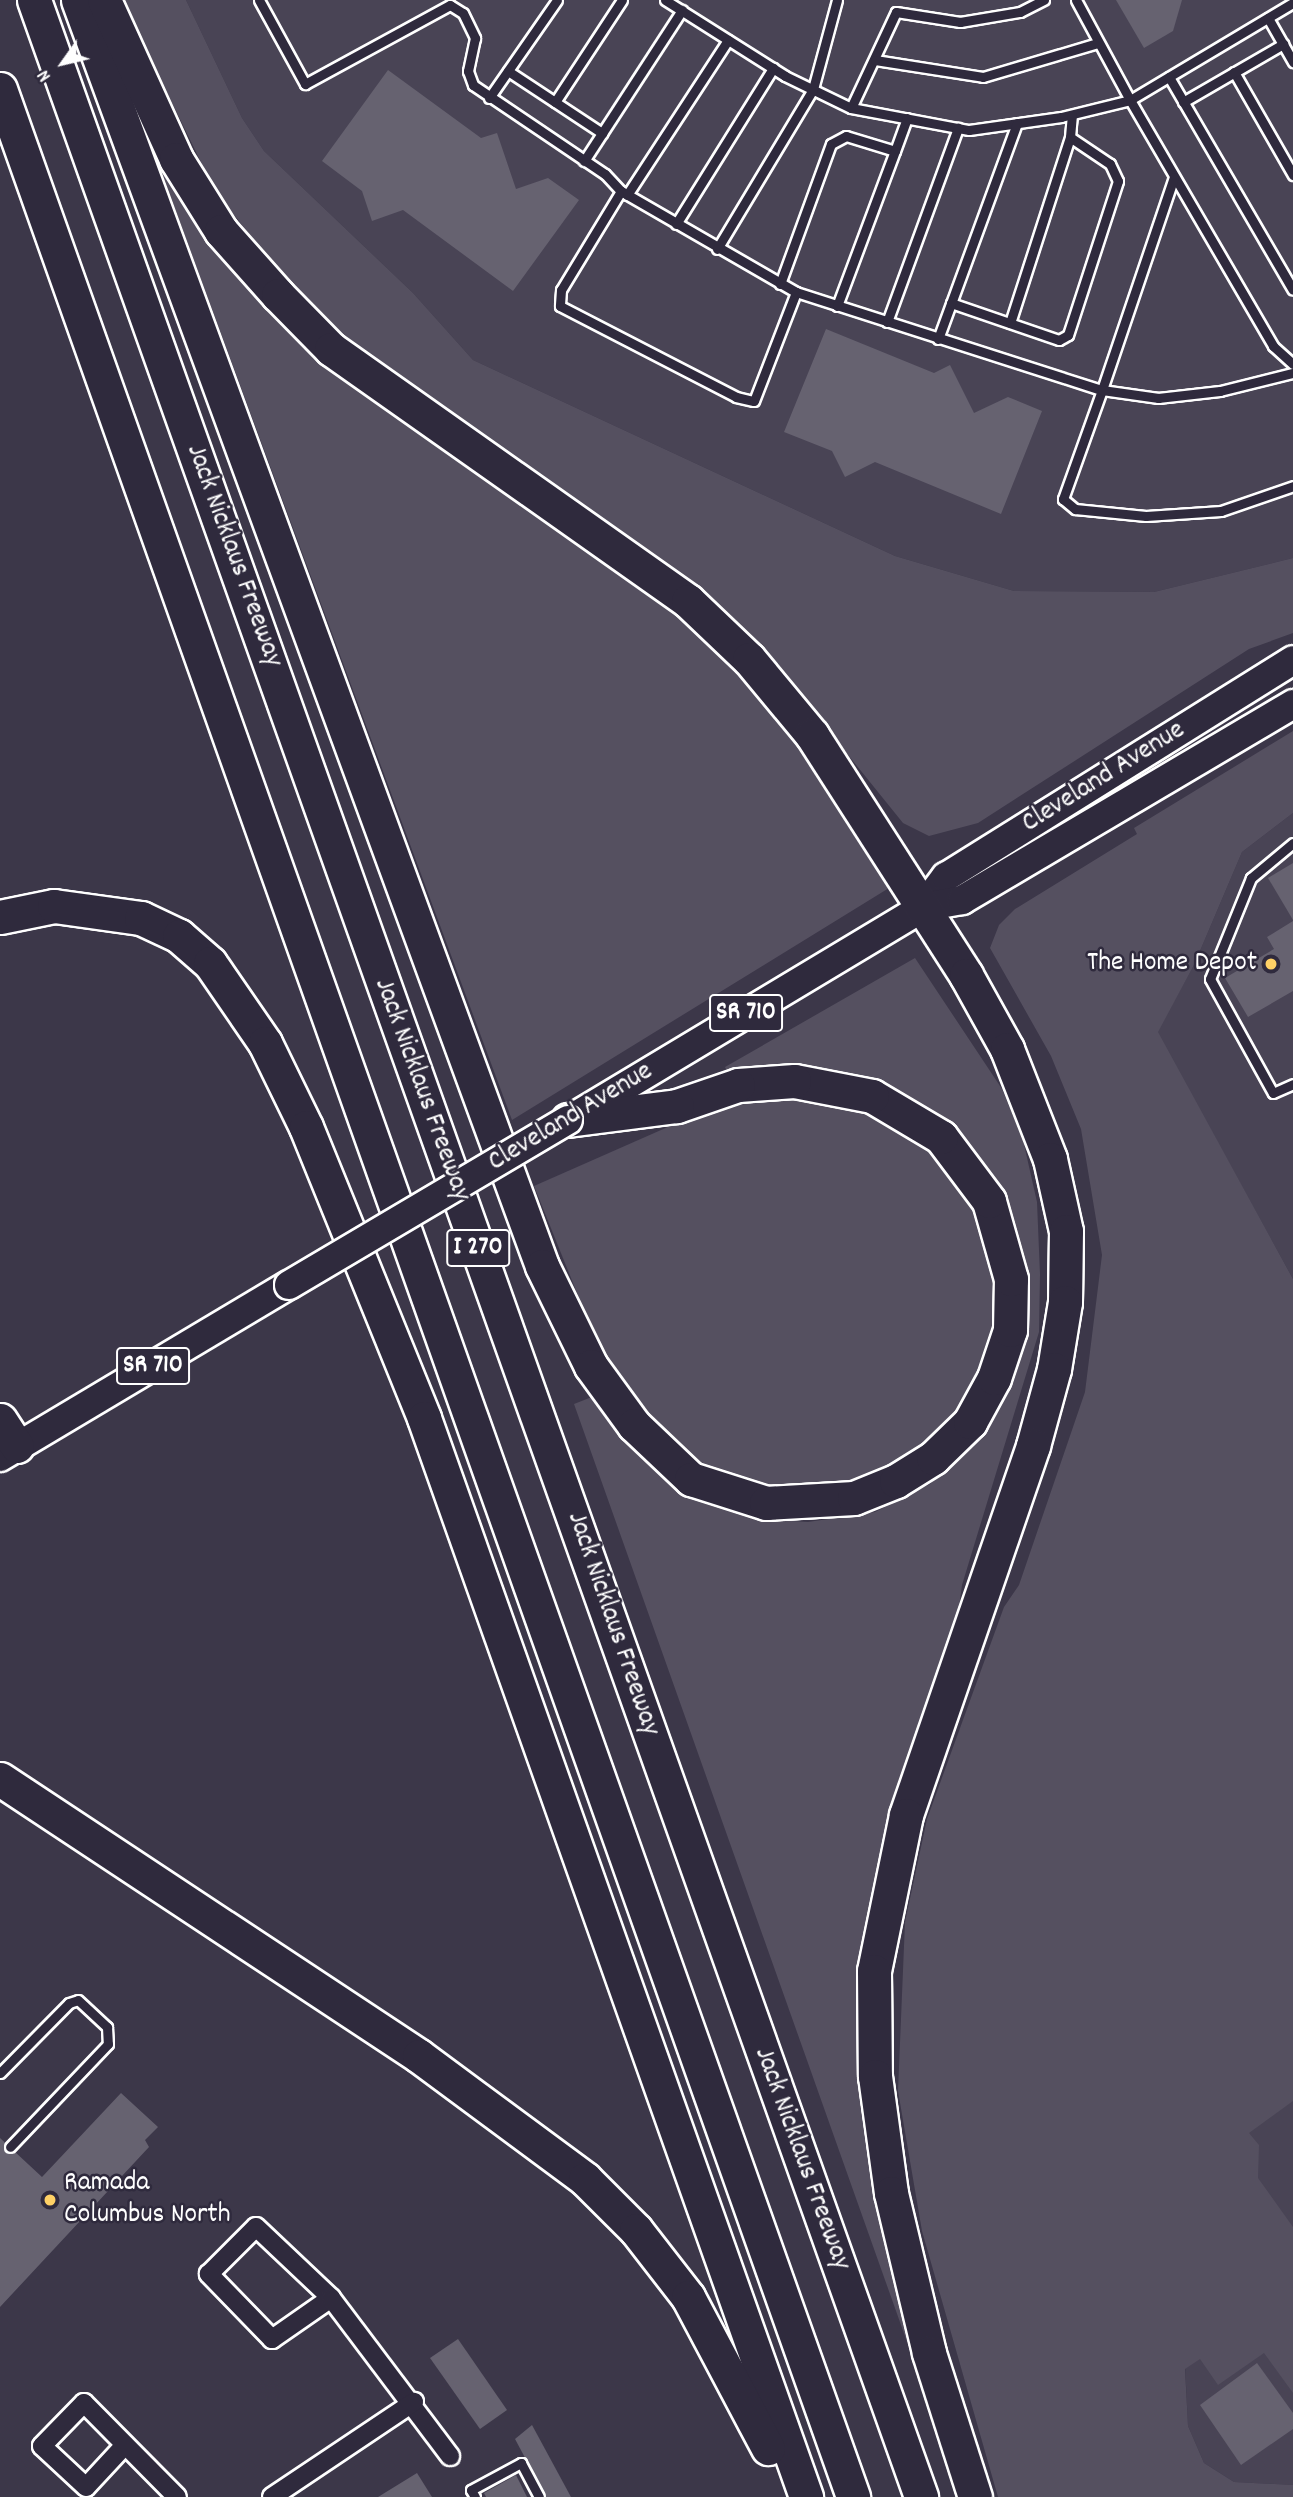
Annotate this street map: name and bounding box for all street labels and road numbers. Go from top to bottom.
street label: Jack Nicklaus Freeway [177,440,289,672]
street label: Cleveland Avenue [1016,715,1192,841]
street label: Jack Nicklaus Freeway [365,974,477,1206]
road number: SR 710 [708,990,784,1036]
street label: Cleveland Avenue [483,1056,659,1180]
road number: I 270 [445,1226,511,1270]
road number: SR 710 [114,1344,192,1388]
street label: Jack Nicklaus Freeway [558,1508,666,1740]
street label: Jack Nicklaus Freeway [745,2043,857,2275]

